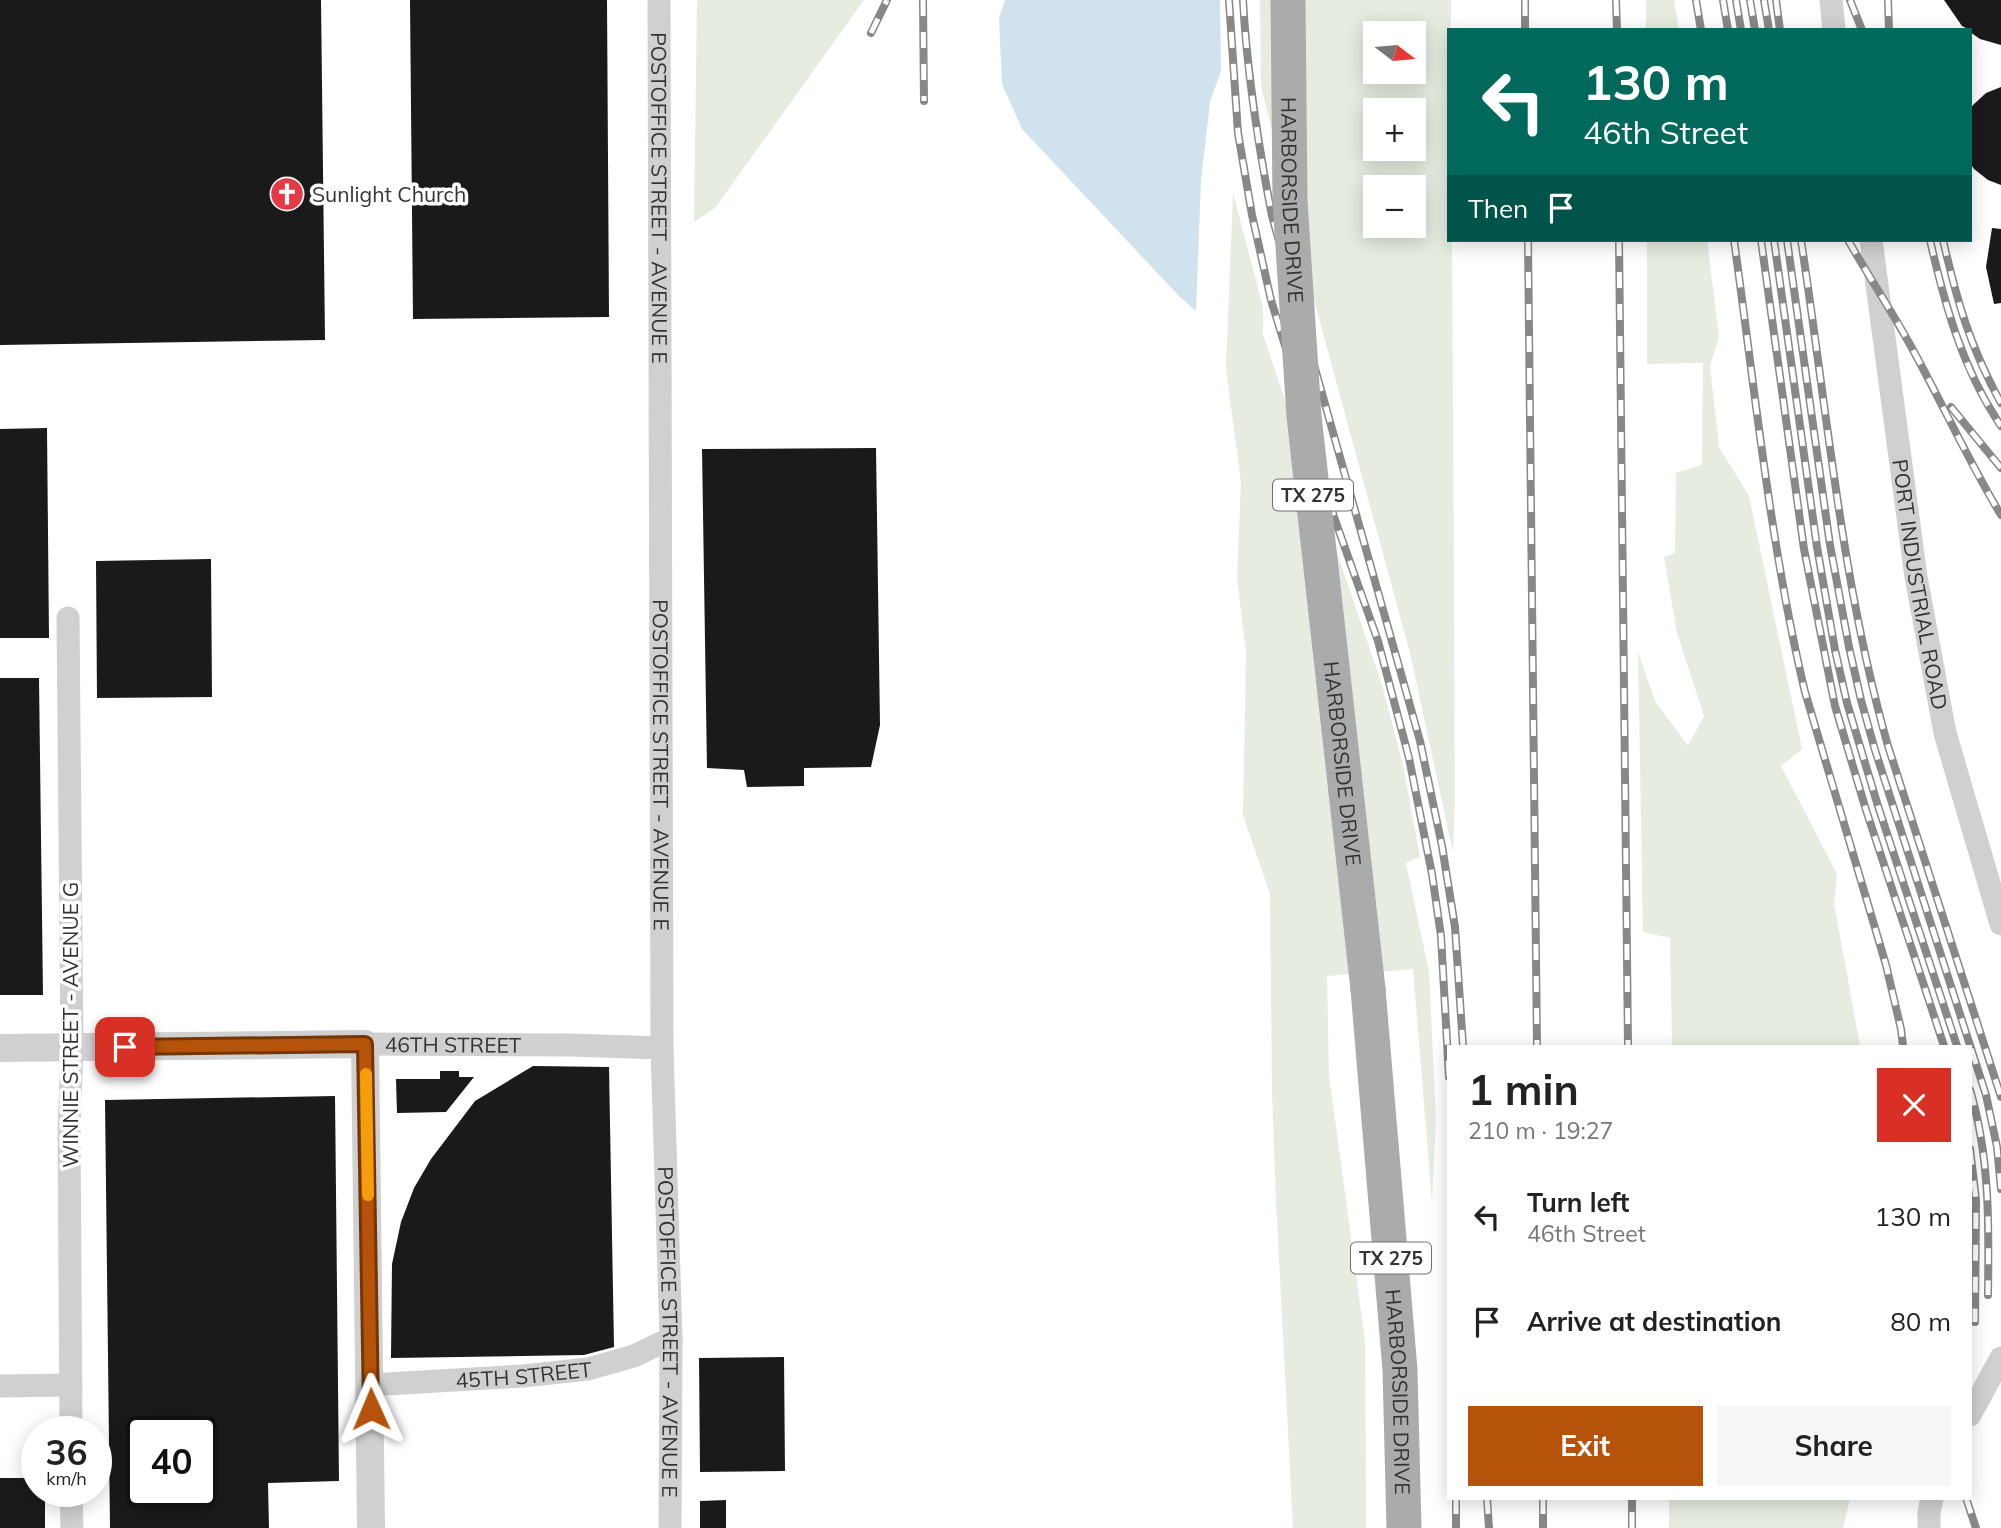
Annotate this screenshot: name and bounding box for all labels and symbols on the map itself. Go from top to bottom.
north arrow [1363,21,1426,84]
street label: POSTOFFICE STREET - AVENUE E [646,32,673,364]
street label: HARBORSIDE DRIVE [1276,97,1310,304]
church icon: Sunlight Church [268,175,306,213]
place label: Sunlight Church [312,181,466,207]
street label: PORT INDUSTRIAL ROAD [1887,458,1953,712]
road number: TX 275 [1273,480,1353,510]
street label: POSTOFFICE STREET - AVENUE E [648,599,675,931]
street label: HARBORSIDE DRIVE [1318,660,1367,867]
street label: WINNIE STREET - AVENUE G [57,882,83,1168]
pin [95,1017,155,1077]
street label: 46TH STREET [385,1031,522,1058]
street label: POSTOFFICE STREET - AVENUE E [653,1166,684,1498]
road number: TX 275 [1351,1242,1431,1274]
street label: HARBORSIDE DRIVE [1380,1288,1416,1495]
street label: 45TH STREET [455,1356,593,1393]
position arrow [334,1372,408,1446]
speed limit sign: 40 [126,1416,217,1507]

